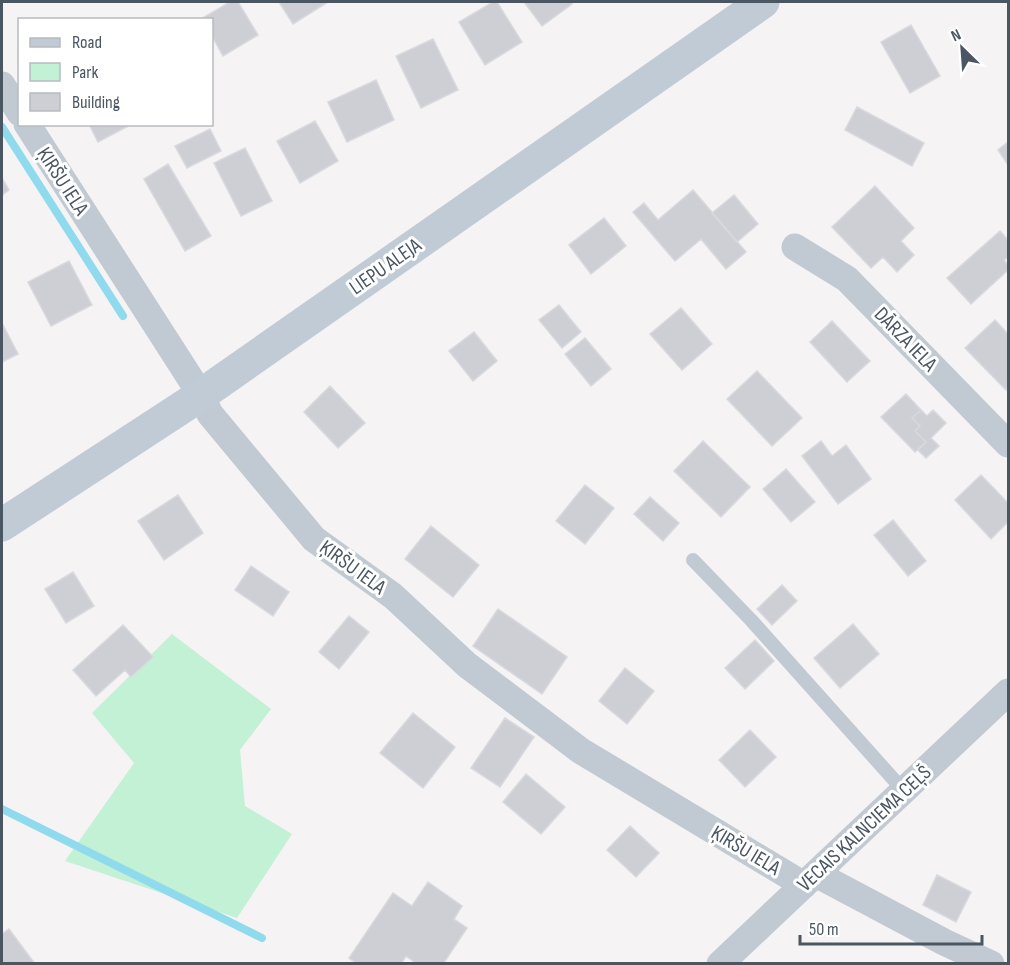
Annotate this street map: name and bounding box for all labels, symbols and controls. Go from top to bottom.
legend [18,18,213,126]
north arrow [932,18,992,78]
text: N [948,25,964,46]
text: Road [72,32,102,53]
text: Park [72,62,98,83]
text: Building [72,92,120,113]
street label: ĶIRŠU IELA [31,143,94,221]
street label: LIEPU ALEJA [345,232,427,300]
street label: DĀRZA IELA [869,302,943,377]
street label: ĶIRŠU IELA [315,535,392,600]
street label: VECAIS KALNCIEMA CEĻŠ [792,760,937,897]
street label: ĶIRŠU IELA [707,820,786,881]
scale bar [800,908,982,946]
text: 50 m [809,919,839,940]

